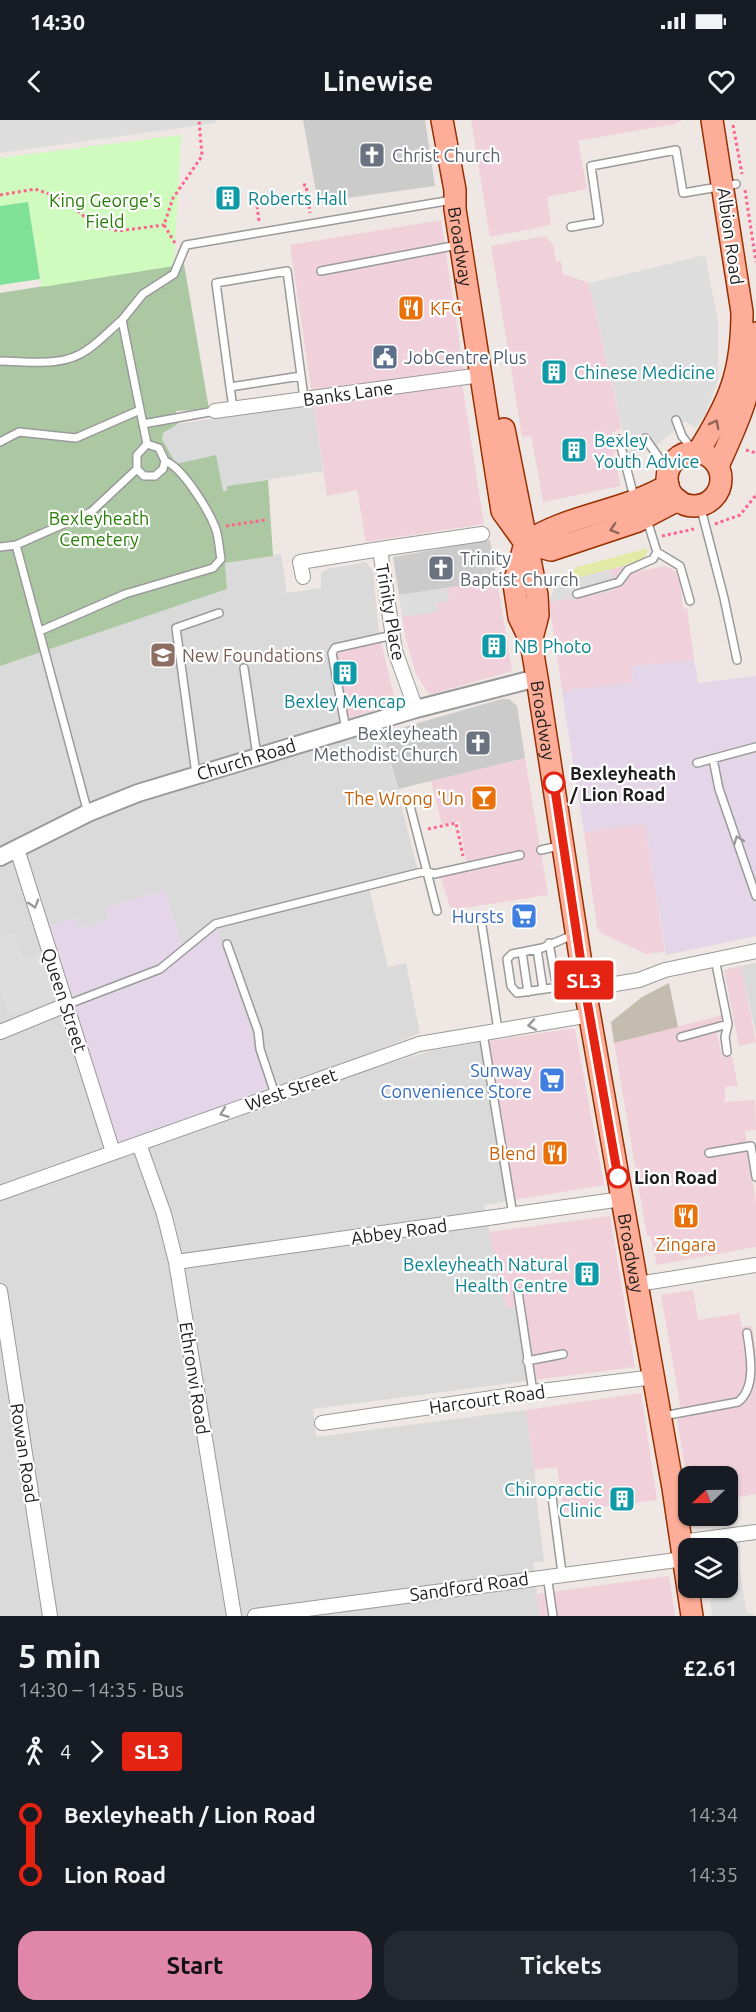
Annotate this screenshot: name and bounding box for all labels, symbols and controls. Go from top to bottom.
text: 14:30 [30,9,85,34]
icon: back [18,65,51,98]
icon: heart [705,65,738,98]
text: Linewise [323,66,433,96]
church icon: Christ Church [357,140,387,170]
place label: Christ Church [392,145,501,165]
building icon: Roberts Hall [213,183,243,213]
street label: Albion Road [714,186,748,286]
place label: Roberts Hall [248,188,348,208]
park label: King George's Field [49,190,161,231]
street label: Broadway [445,205,477,288]
restaurant icon: KFC [396,293,426,323]
place label: KFC [430,298,461,318]
public building icon: JobCentre Plus [370,342,400,372]
place label: JobCentre Plus [404,347,527,367]
building icon: Chinese Medicine [539,357,569,387]
place label: Chinese Medicine [574,362,715,382]
street label: Banks Lane [302,377,394,409]
one-way arrow [708,419,719,430]
place label: Bexley Youth Advice [594,430,700,471]
building icon: Bexley Youth Advice [559,435,589,465]
park label: Bexleyheath Cemetery [49,508,149,549]
one-way arrow [609,522,620,534]
place label: Trinity Baptist Church [460,548,579,589]
church icon: Trinity Baptist Church [426,553,456,583]
street label: Trinity Place [373,562,409,662]
building icon: NB Photo [479,631,509,661]
place label: NB Photo [514,636,592,656]
school or university icon: New Foundations [148,640,178,670]
place label: New Foundations [182,645,323,665]
building icon: Bexley Mencap [330,658,360,688]
street label: Broadway [527,679,560,762]
place label: Bexley Mencap [284,691,406,711]
place label: Bexleyheath Methodist Church [314,723,458,764]
church icon: Bexleyheath Methodist Church [463,728,493,758]
street label: Church Road [194,734,298,784]
place label: Bexleyheath / Lion Road [569,763,676,804]
marker: Bexleyheath / Lion Road [543,772,565,794]
bar icon: The Wrong 'Un [469,783,499,813]
place label: The Wrong 'Un [344,788,464,808]
one-way arrow [733,835,746,846]
one-way arrow [27,898,39,909]
supermarket icon: Hursts [509,901,539,931]
place label: Hursts [452,906,504,926]
street label: Queen Street [38,945,91,1055]
line badge: SL3 [550,960,618,1000]
text: SL3 [566,968,602,992]
one-way arrow [527,1018,536,1030]
place label: Sunway Convenience Store [381,1060,532,1101]
street label: West Street [243,1064,339,1114]
supermarket icon: Sunway Convenience Store [537,1065,567,1095]
one-way arrow [219,1105,230,1118]
restaurant icon: Blend [540,1138,570,1168]
place label: Blend [489,1143,536,1163]
marker: Lion Road [607,1166,629,1188]
place label: Lion Road [634,1167,717,1187]
restaurant icon: Zingara [671,1201,701,1231]
street label: Broadway [615,1212,648,1295]
street label: Abbey Road [350,1214,448,1248]
place label: Zingara [656,1234,716,1254]
place label: Bexleyheath Natural Health Centre [403,1254,568,1295]
building icon: Bexleyheath Natural Health Centre [572,1259,602,1289]
street label: Ethronvi Road [176,1320,214,1436]
street label: Harcourt Road [428,1381,546,1417]
street label: Rowan Road [7,1402,43,1504]
north arrow [678,1466,738,1526]
map controls [678,1466,738,1598]
place label: Chiropractic Clinic [504,1479,602,1520]
building icon: Chiropractic Clinic [607,1484,637,1514]
button: layers [678,1538,738,1598]
street label: Sandford Road [408,1568,530,1604]
text: 5 min [18,1637,101,1674]
text: £2.61 [683,1655,738,1680]
text: 14:30 – 14:35 · Bus [18,1678,184,1701]
icon: walk [18,1735,51,1768]
icon: forward [80,1735,113,1768]
text: SL3 [134,1739,170,1763]
text: 4 [60,1740,71,1763]
text: Bexleyheath / Lion Road [64,1802,316,1827]
text: 14:34 [688,1803,738,1826]
text: Lion Road [64,1862,166,1887]
text: 14:35 [688,1863,738,1886]
button: Start [18,1931,372,2000]
button: Tickets [384,1931,738,2000]

